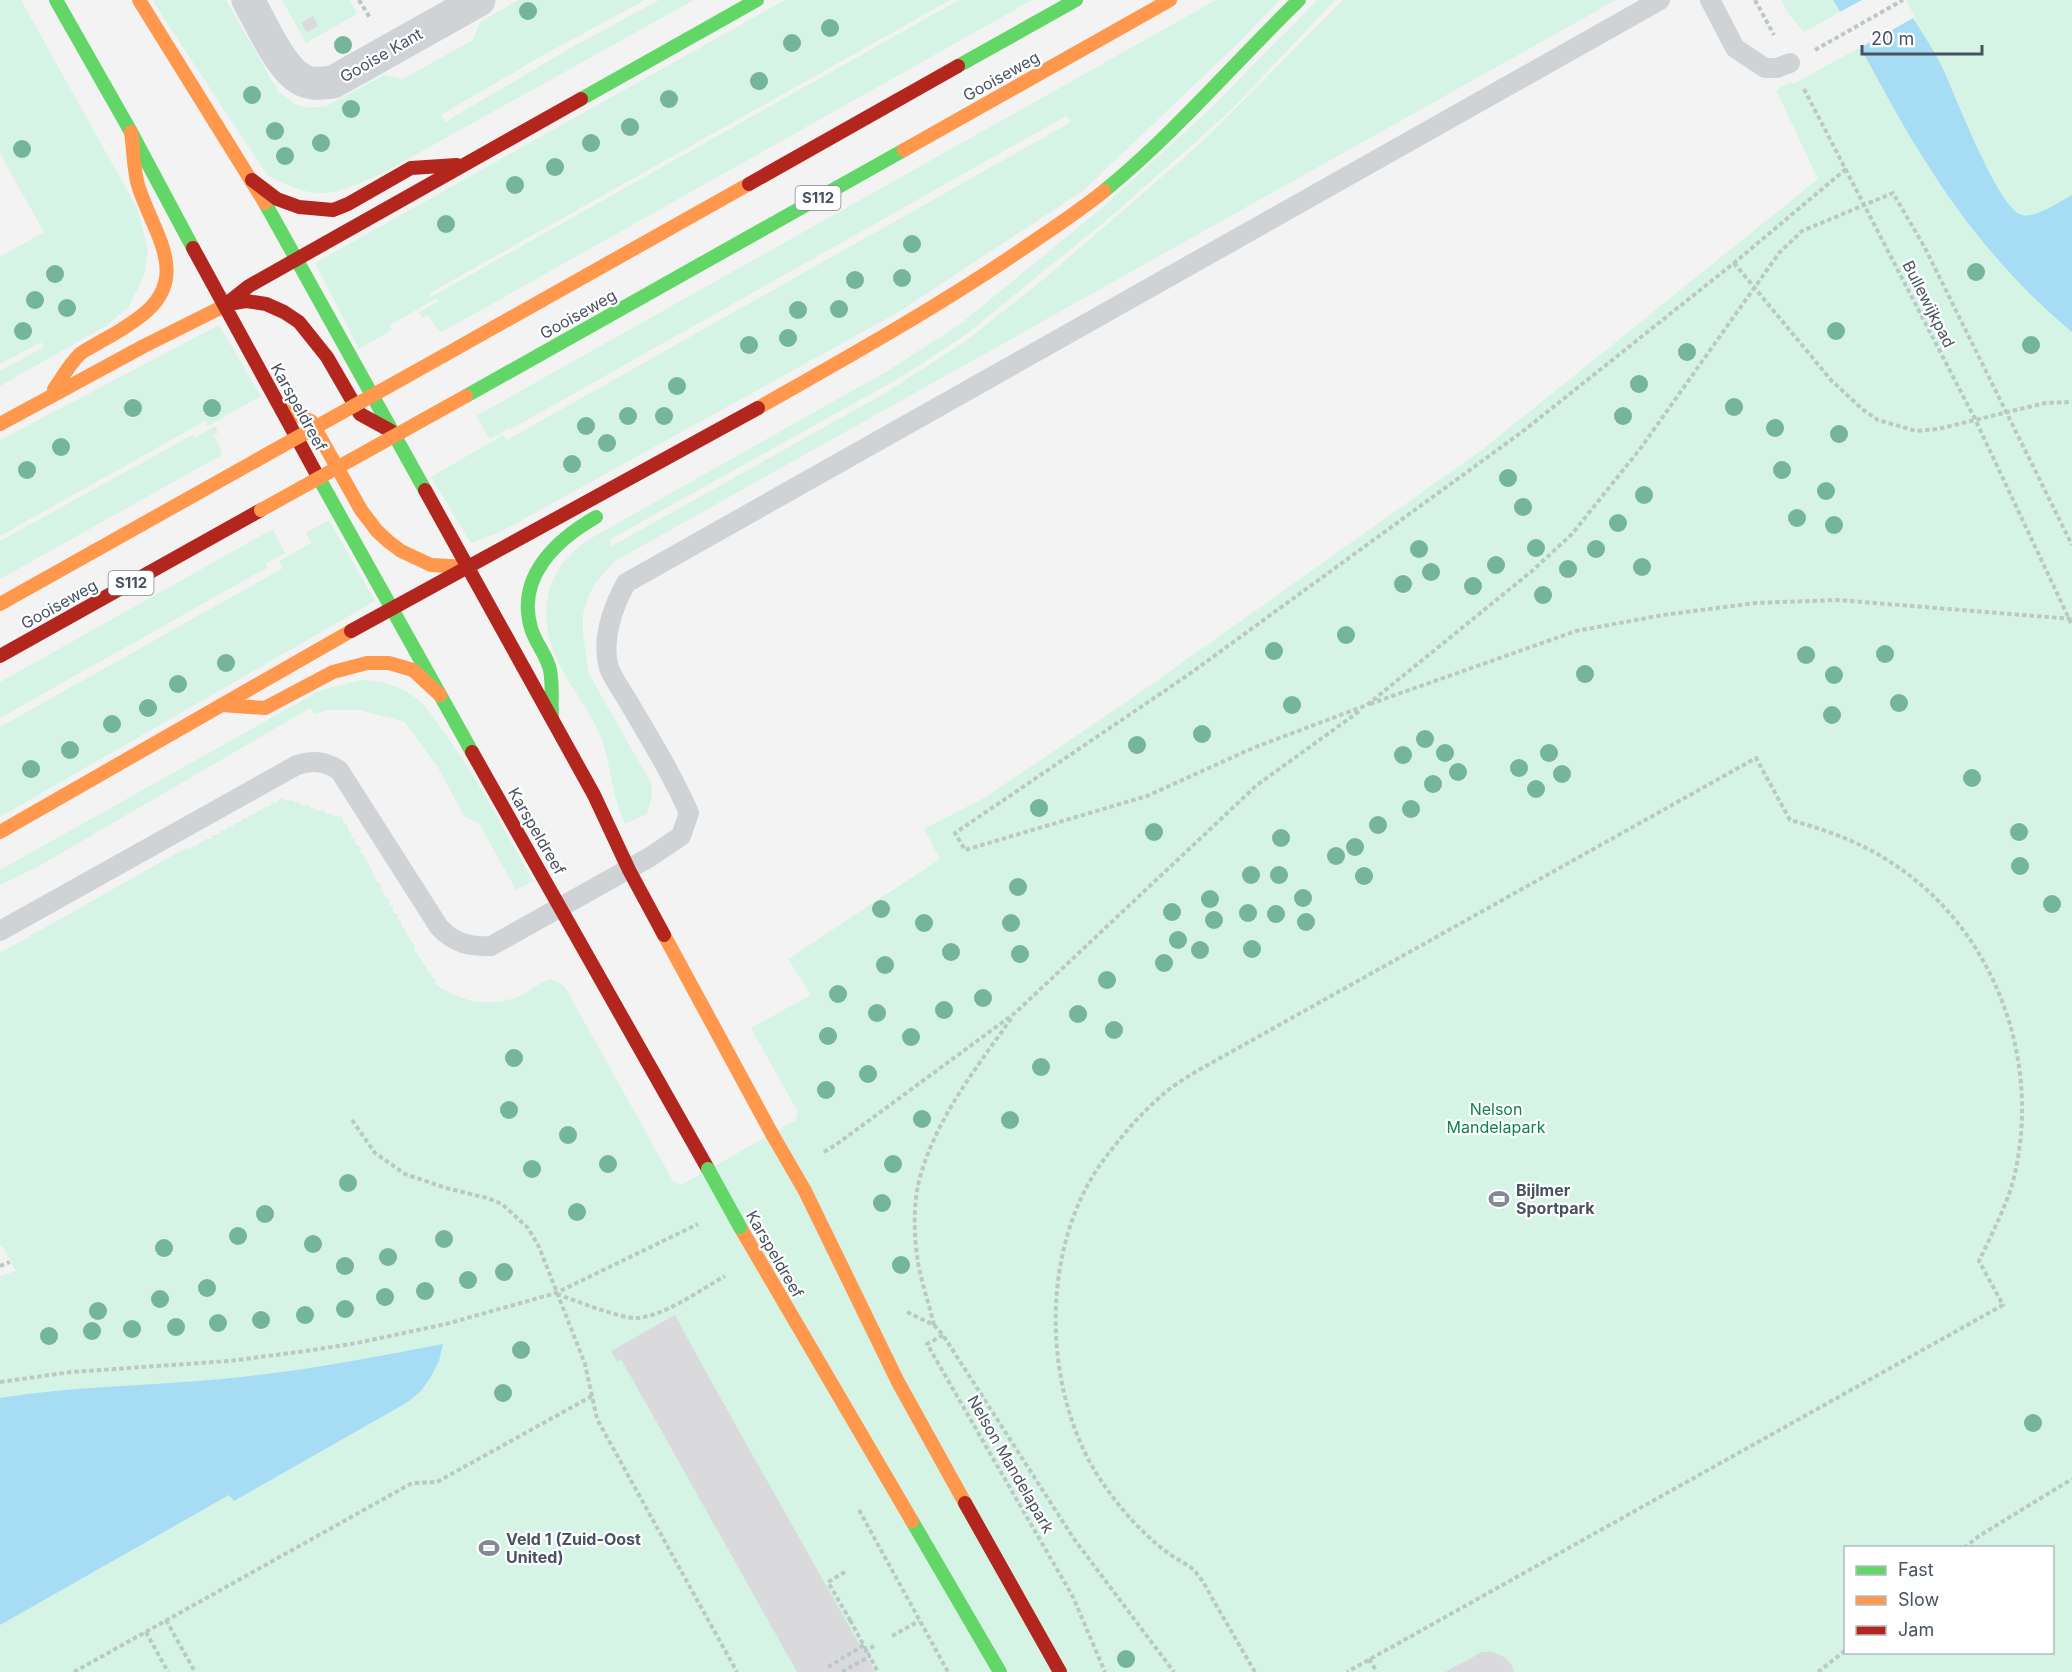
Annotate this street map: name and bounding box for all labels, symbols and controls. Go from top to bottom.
scale bar [1862,18,1982,56]
street label: Gooise Kant [336,23,426,87]
text: 20 m [1871,28,1914,49]
street label: Gooiseweg [959,47,1043,105]
road number: S112 [796,186,840,210]
street label: Bullewijkpad [1899,257,1959,351]
street label: Gooiseweg [536,285,620,343]
street label: Karspeldreef [267,360,331,454]
road number: S112 [108,571,154,595]
street label: Gooiseweg [17,575,101,633]
street label: Karspeldreef [504,784,570,878]
park label: Nelson Mandelapark [1447,1099,1546,1137]
place label: Bijlmer Sportpark [1516,1180,1595,1218]
sports icon: Bijlmer Sportpark [1487,1187,1511,1211]
street label: Karspeldreef [742,1207,808,1301]
street label: Nelson Mandelapark [963,1391,1059,1537]
place label: Veld 1 (Zuid-Oost United) [506,1529,641,1567]
sports icon: Veld 1 (Zuid-Oost United) [477,1536,501,1560]
legend [1844,1546,2054,1654]
text: Fast [1898,1559,1934,1580]
text: Slow [1898,1589,1939,1610]
text: Jam [1898,1619,1934,1640]

